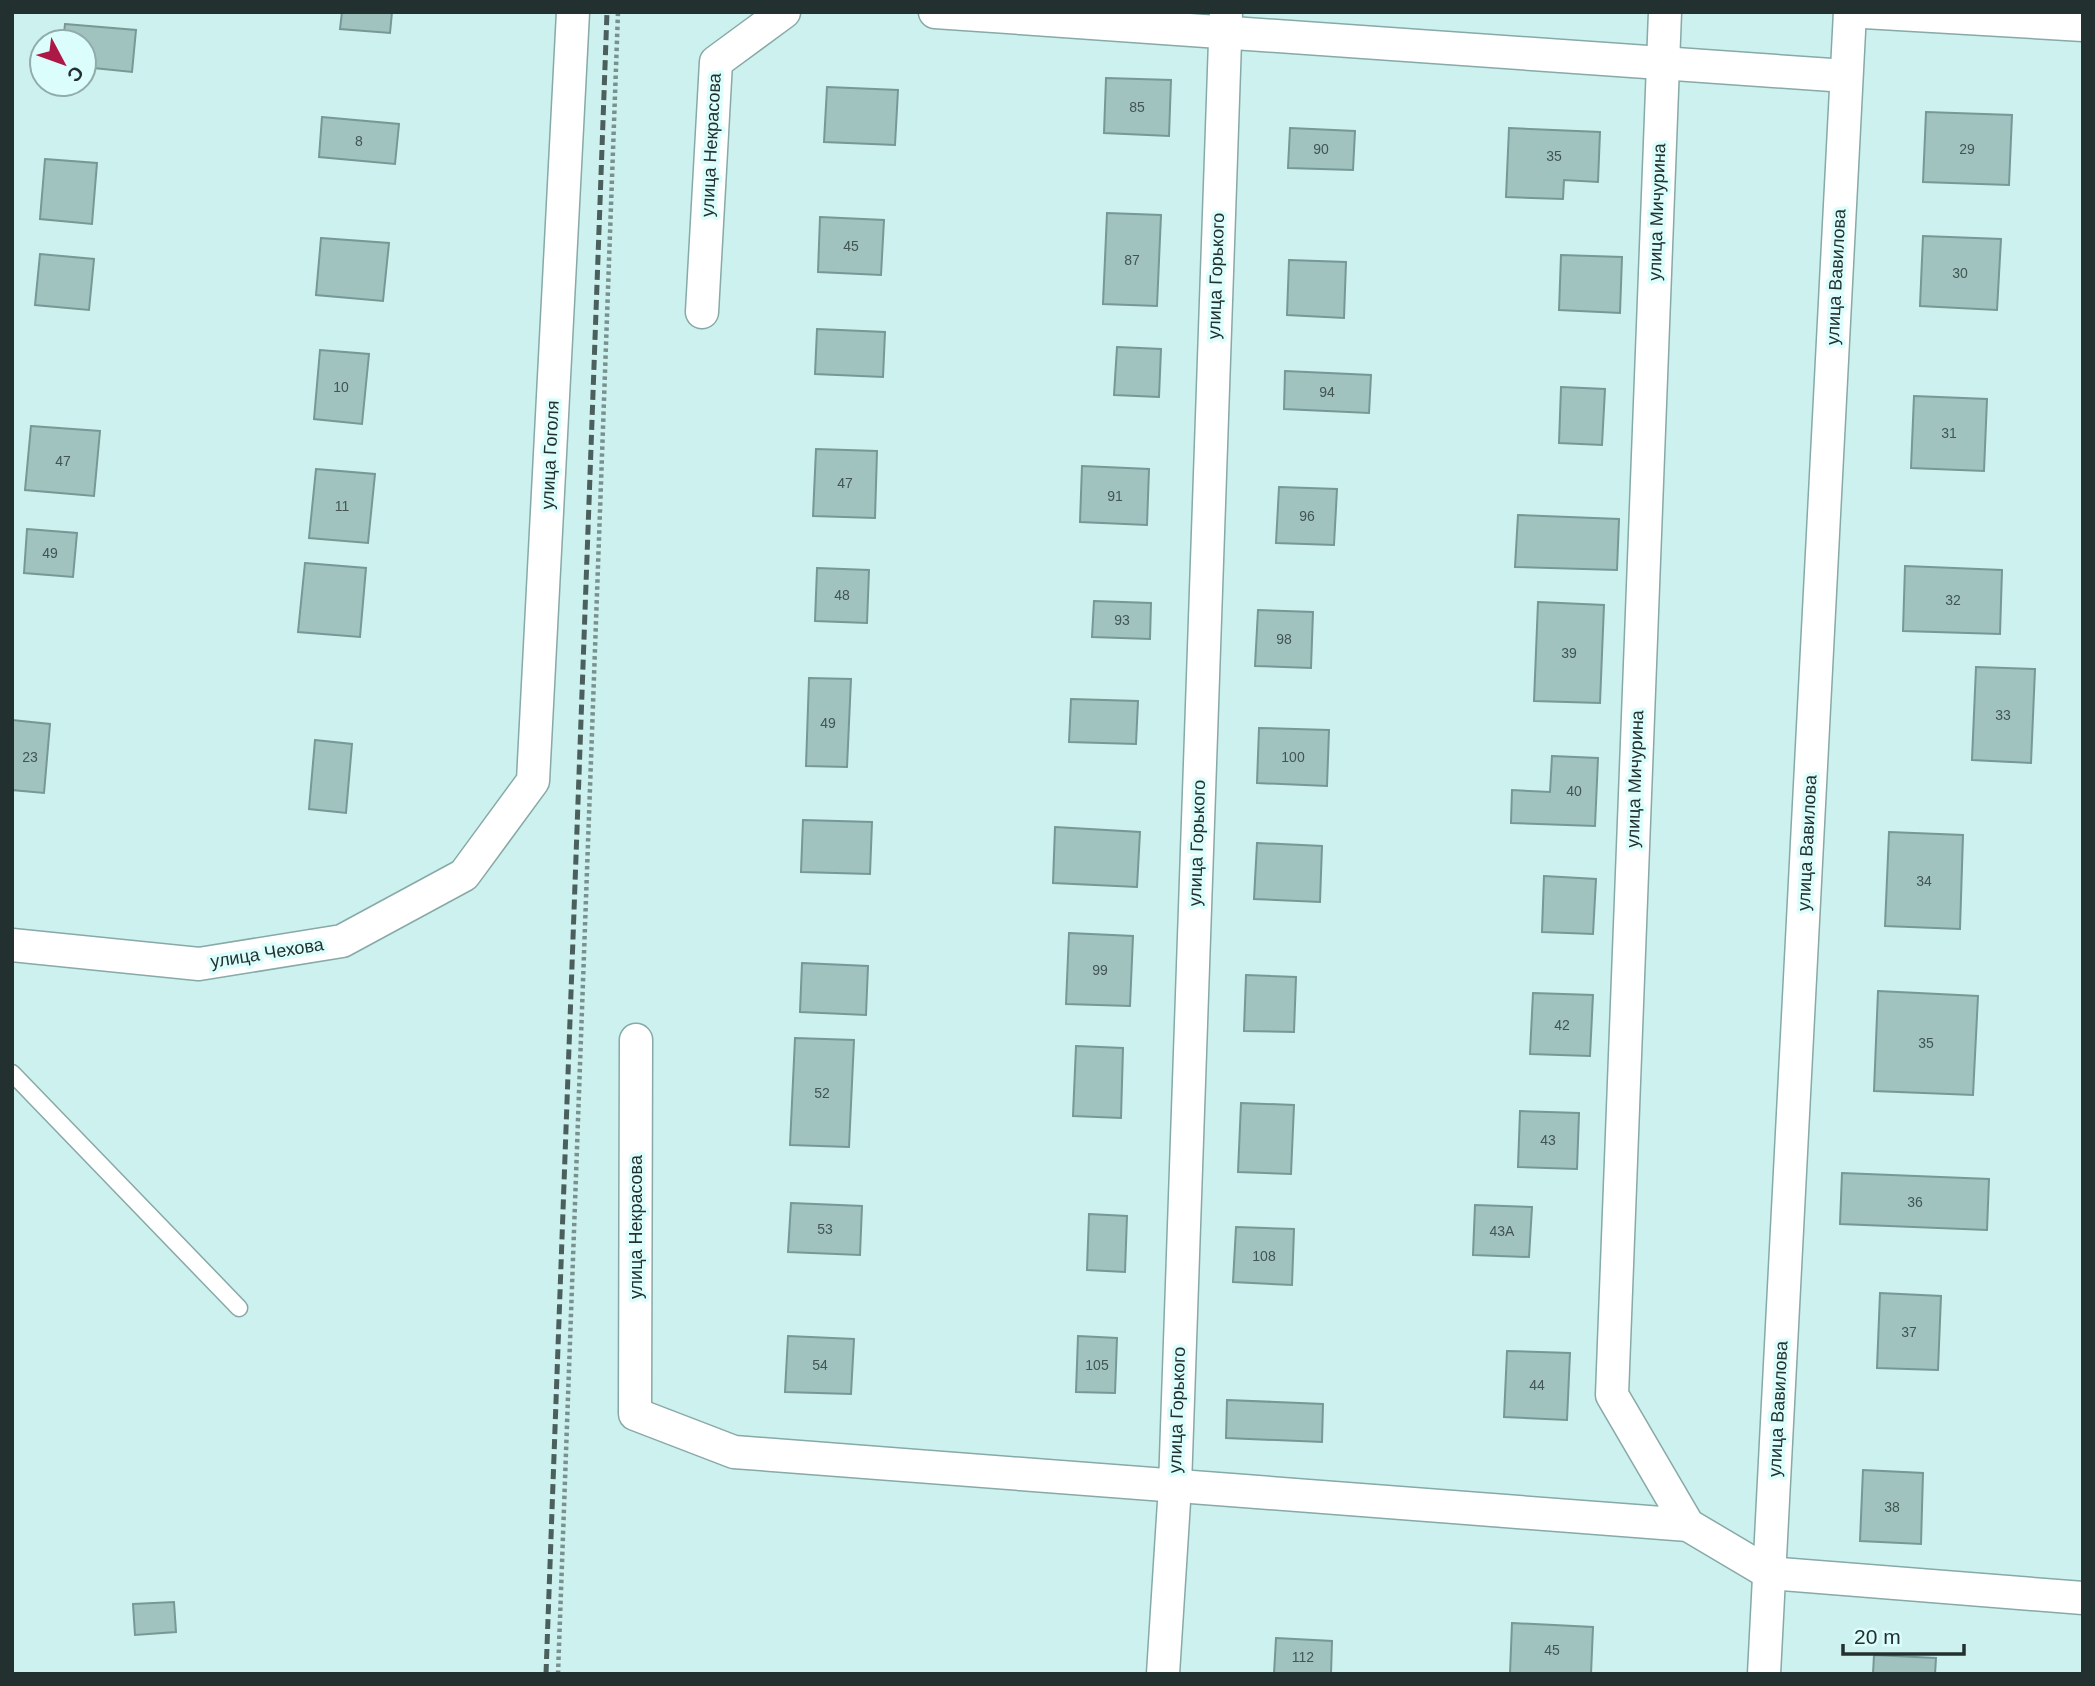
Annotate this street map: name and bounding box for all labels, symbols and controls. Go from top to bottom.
north arrow [28,28,98,98]
text: С [63,62,88,86]
street label: улица Некрасова [697,72,725,217]
house number: 85 [1129,99,1145,115]
house number: 8 [355,133,363,149]
house number: 90 [1313,141,1329,157]
house number: 29 [1959,141,1975,157]
street label: улица Мичурина [1645,142,1669,281]
house number: 35 [1546,148,1562,164]
street label: улица Вавилова [1822,207,1850,346]
street label: улица Горького [1204,212,1228,340]
house number: 45 [843,238,859,254]
house number: 87 [1124,252,1140,268]
house number: 30 [1952,265,1968,281]
house number: 10 [333,379,349,395]
house number: 94 [1319,384,1335,400]
street label: улица Гоголя [537,400,563,510]
house number: 31 [1941,425,1957,441]
house number: 47 [55,453,71,469]
house number: 47 [837,475,853,491]
house number: 91 [1107,488,1123,504]
house number: 11 [335,498,349,514]
house number: 96 [1299,508,1315,524]
house number: 49 [42,545,58,561]
house number: 48 [834,587,850,603]
house number: 32 [1945,592,1961,608]
house number: 93 [1114,612,1130,628]
house number: 98 [1276,631,1292,647]
house number: 39 [1561,645,1577,661]
house number: 33 [1995,707,2011,723]
street label: улица Мичурина [1623,709,1647,848]
house number: 49 [820,715,836,731]
house number: 23 [22,749,38,765]
house number: 100 [1281,749,1305,765]
street label: улица Вавилова [1793,773,1821,912]
street label: улица Горького [1185,779,1209,907]
house number: 40 [1566,783,1582,799]
house number: 34 [1916,873,1932,889]
street label: улица Чехова [209,934,326,972]
house number: 99 [1092,962,1108,978]
house number: 42 [1554,1017,1570,1033]
house number: 35 [1918,1035,1934,1051]
house number: 52 [814,1085,830,1101]
house number: 43 [1540,1132,1556,1148]
street label: улица Некрасова [626,1154,646,1299]
house number: 36 [1907,1194,1923,1210]
house number: 53 [817,1221,833,1237]
house number: 43А [1490,1223,1515,1239]
house number: 108 [1252,1248,1276,1264]
house number: 37 [1901,1324,1917,1340]
street label: улица Вавилова [1764,1339,1792,1478]
street label: улица Горького [1165,1346,1189,1474]
house number: 54 [812,1357,828,1373]
house number: 105 [1085,1357,1109,1373]
house number: 44 [1529,1377,1545,1393]
house number: 38 [1884,1499,1900,1515]
scale bar [1843,1612,1964,1656]
text: 20 m [1854,1625,1901,1648]
house number: 45 [1544,1642,1560,1658]
house number: 112 [1292,1649,1314,1665]

